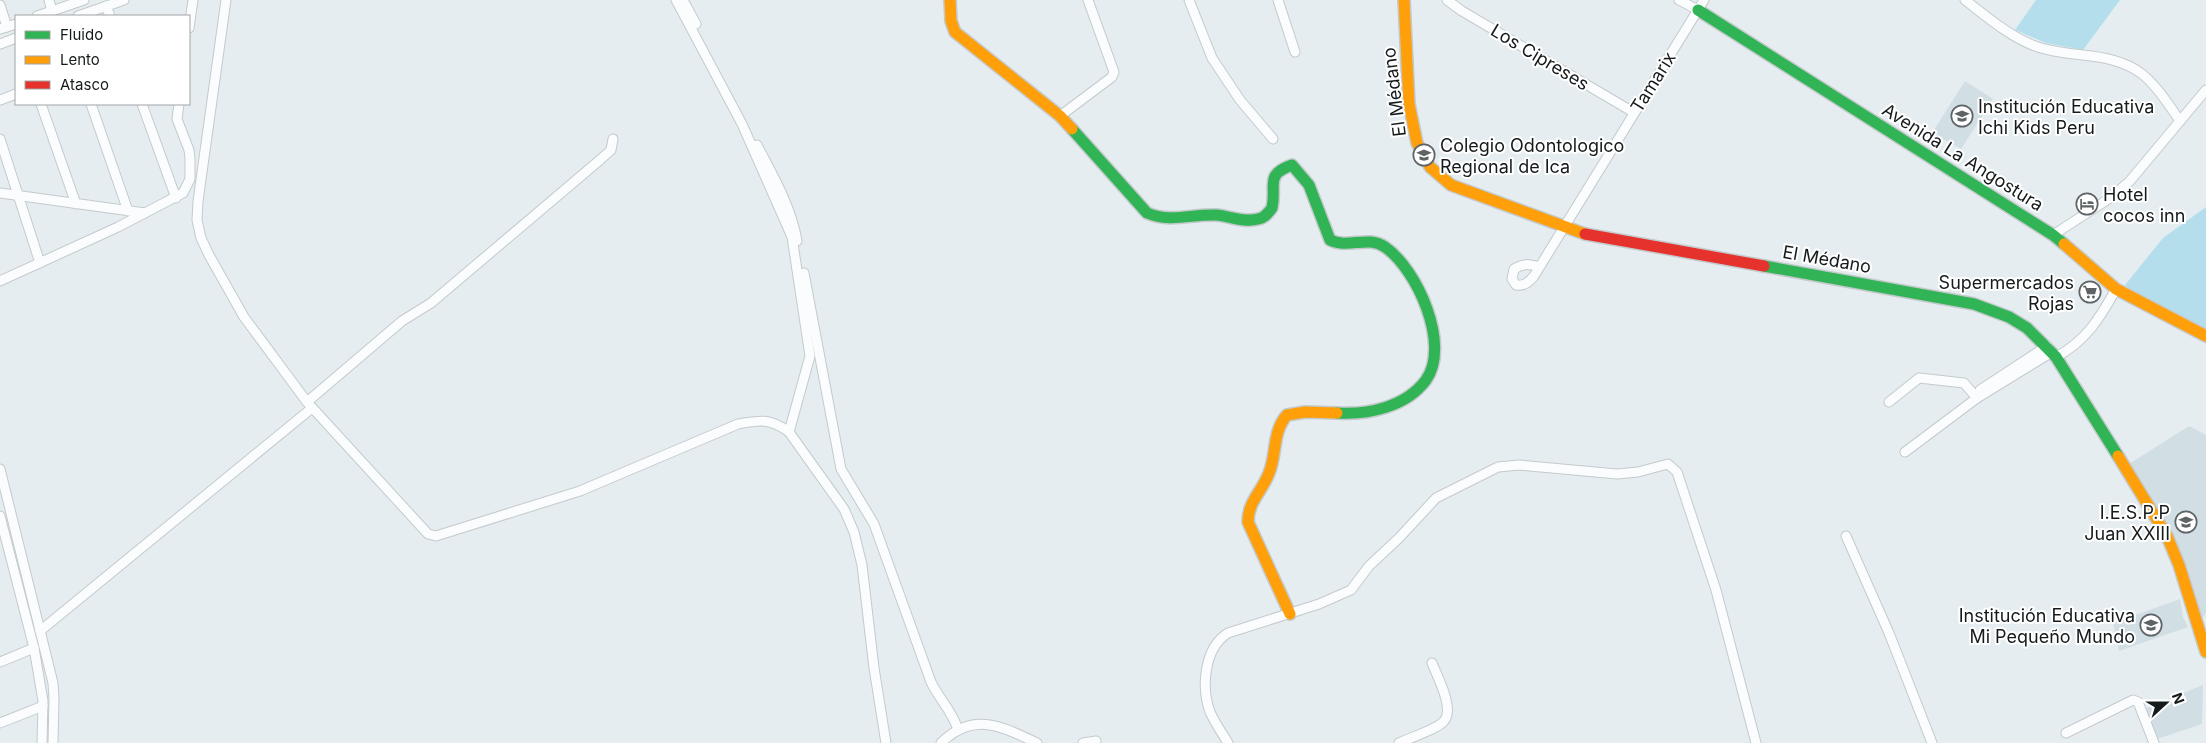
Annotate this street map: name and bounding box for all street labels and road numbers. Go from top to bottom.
street label: Los Cipreses [1487,20,1593,94]
street label: El Médano [1378,46,1410,138]
street label: Tamarix [1626,48,1680,116]
street label: Avenida La Angostura [1879,99,2047,215]
street label: El Médano [1781,241,1873,277]

